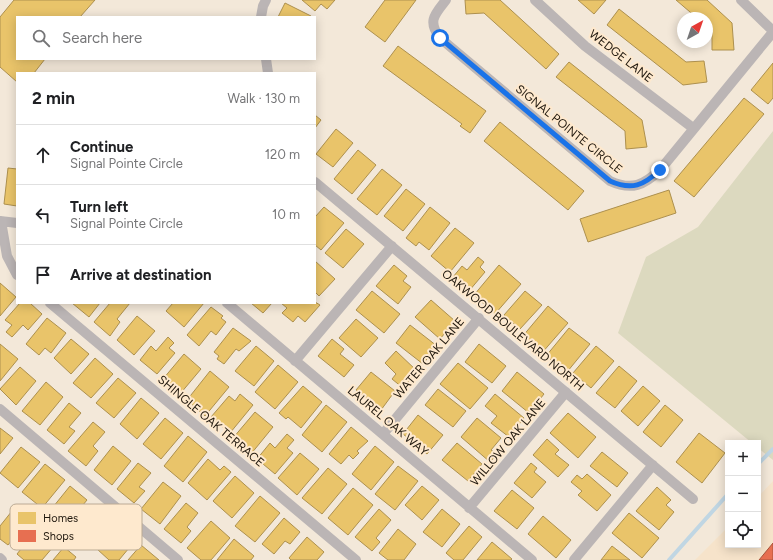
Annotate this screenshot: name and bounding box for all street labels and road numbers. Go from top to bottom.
street label: WEDGE LANE [586,27,656,85]
street label: SIGNAL POINTE CIRCLE [513,82,625,176]
street label: OAKWOOD BOULEVARD NORTH [439,266,587,394]
street label: WATER OAK LANE [391,315,467,401]
street label: SHINGLE OAK TERRACE [155,372,267,470]
street label: LAUREL OAK WAY [345,383,432,459]
street label: WILLOW OAK LANE [468,396,548,488]

